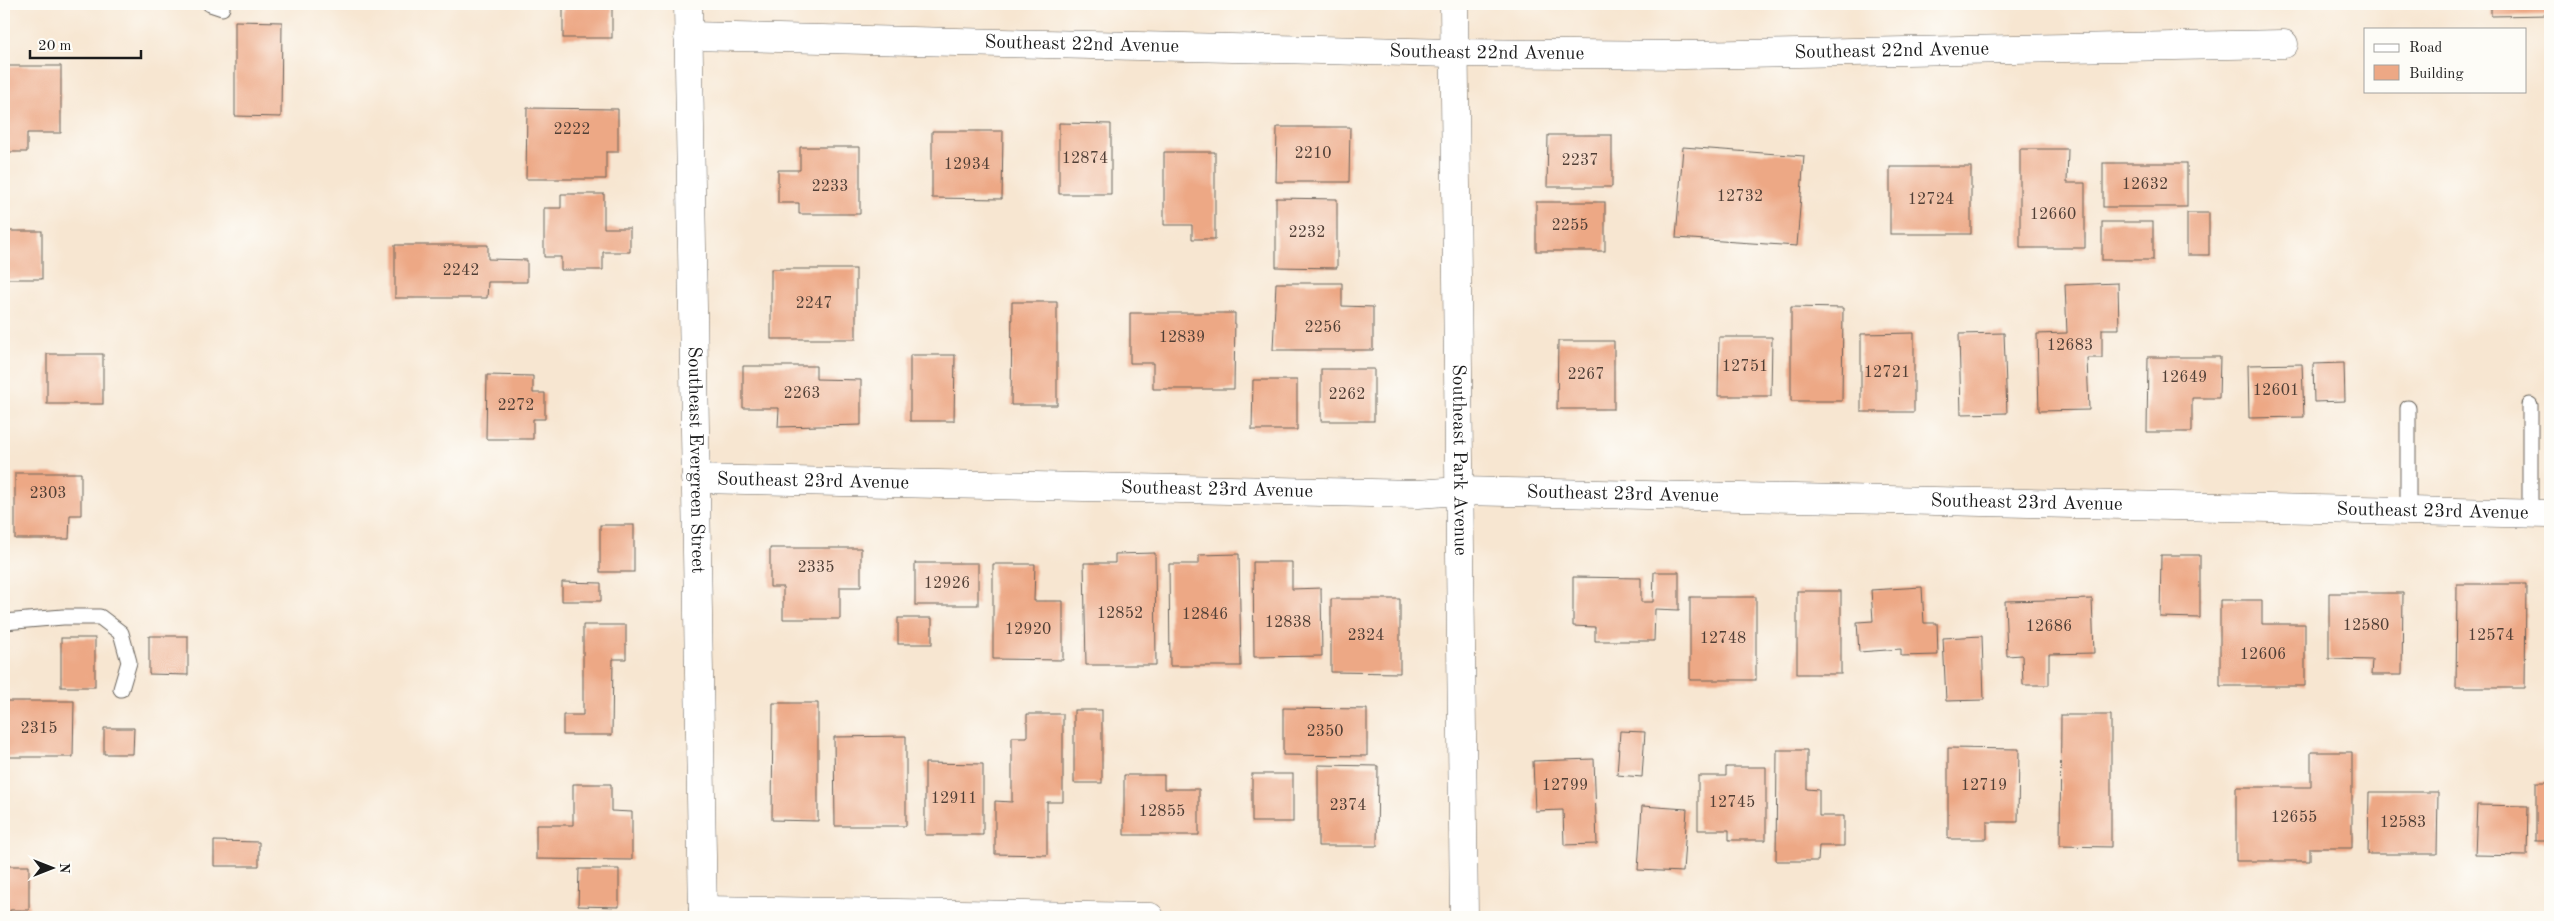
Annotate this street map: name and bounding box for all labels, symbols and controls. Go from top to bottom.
scale bar [30,28,141,60]
legend [2364,28,2526,92]
street label: Southeast 22nd Avenue [984,33,1179,56]
text: 20 m [38,39,72,54]
street label: Southeast 22nd Avenue [1794,40,1989,62]
text: Road [2409,41,2443,56]
street label: Southeast 22nd Avenue [1389,42,1584,64]
text: Building [2409,67,2464,82]
house number: 2222 [553,122,591,138]
house number: 2210 [1294,146,1332,162]
house number: 12874 [1062,151,1108,167]
house number: 2237 [1561,153,1599,169]
house number: 12934 [944,157,990,173]
house number: 12632 [2122,177,2168,193]
house number: 2233 [811,179,849,195]
house number: 12732 [1717,189,1763,205]
house number: 12724 [1908,192,1954,208]
house number: 12660 [2030,207,2076,223]
house number: 2255 [1551,218,1589,234]
house number: 2232 [1288,225,1326,241]
house number: 2242 [442,263,480,279]
house number: 2247 [795,296,833,312]
house number: 2256 [1304,320,1342,336]
house number: 12839 [1159,330,1205,346]
house number: 12683 [2047,338,2093,354]
street label: Southeast Evergreen Street [684,346,707,574]
house number: 12751 [1722,359,1768,375]
street label: Southeast Park Avenue [1448,364,1470,556]
house number: 12721 [1864,365,1910,381]
house number: 2267 [1567,367,1605,383]
house number: 12649 [2161,370,2207,386]
house number: 12601 [2253,383,2299,399]
house number: 2263 [783,386,821,402]
house number: 2262 [1328,387,1366,403]
house number: 2272 [497,398,535,414]
street label: Southeast 23rd Avenue [717,470,909,493]
street label: Southeast 23rd Avenue [1121,478,1313,501]
street label: Southeast 23rd Avenue [1526,483,1719,506]
house number: 2303 [29,486,67,502]
street label: Southeast 23rd Avenue [1930,491,2123,514]
street label: Southeast 23rd Avenue [2336,500,2529,523]
house number: 2335 [797,560,835,576]
house number: 12926 [924,576,970,592]
house number: 12852 [1097,606,1143,622]
house number: 12846 [1182,607,1228,623]
house number: 12838 [1265,615,1311,631]
house number: 12580 [2343,618,2389,634]
house number: 12686 [2026,619,2072,635]
house number: 12920 [1005,622,1051,638]
house number: 2324 [1347,628,1385,644]
house number: 12574 [2468,628,2514,644]
house number: 12748 [1700,631,1746,647]
house number: 12606 [2240,647,2286,663]
house number: 2315 [20,721,58,737]
house number: 2350 [1306,724,1344,740]
house number: 12799 [1542,778,1588,794]
house number: 12719 [1961,778,2007,794]
house number: 12911 [931,791,977,807]
house number: 12745 [1709,795,1755,811]
house number: 2374 [1329,798,1367,814]
house number: 12855 [1139,804,1185,820]
house number: 12655 [2271,810,2317,826]
house number: 12583 [2380,815,2426,831]
north arrow [28,844,78,894]
text: N [57,863,71,874]

